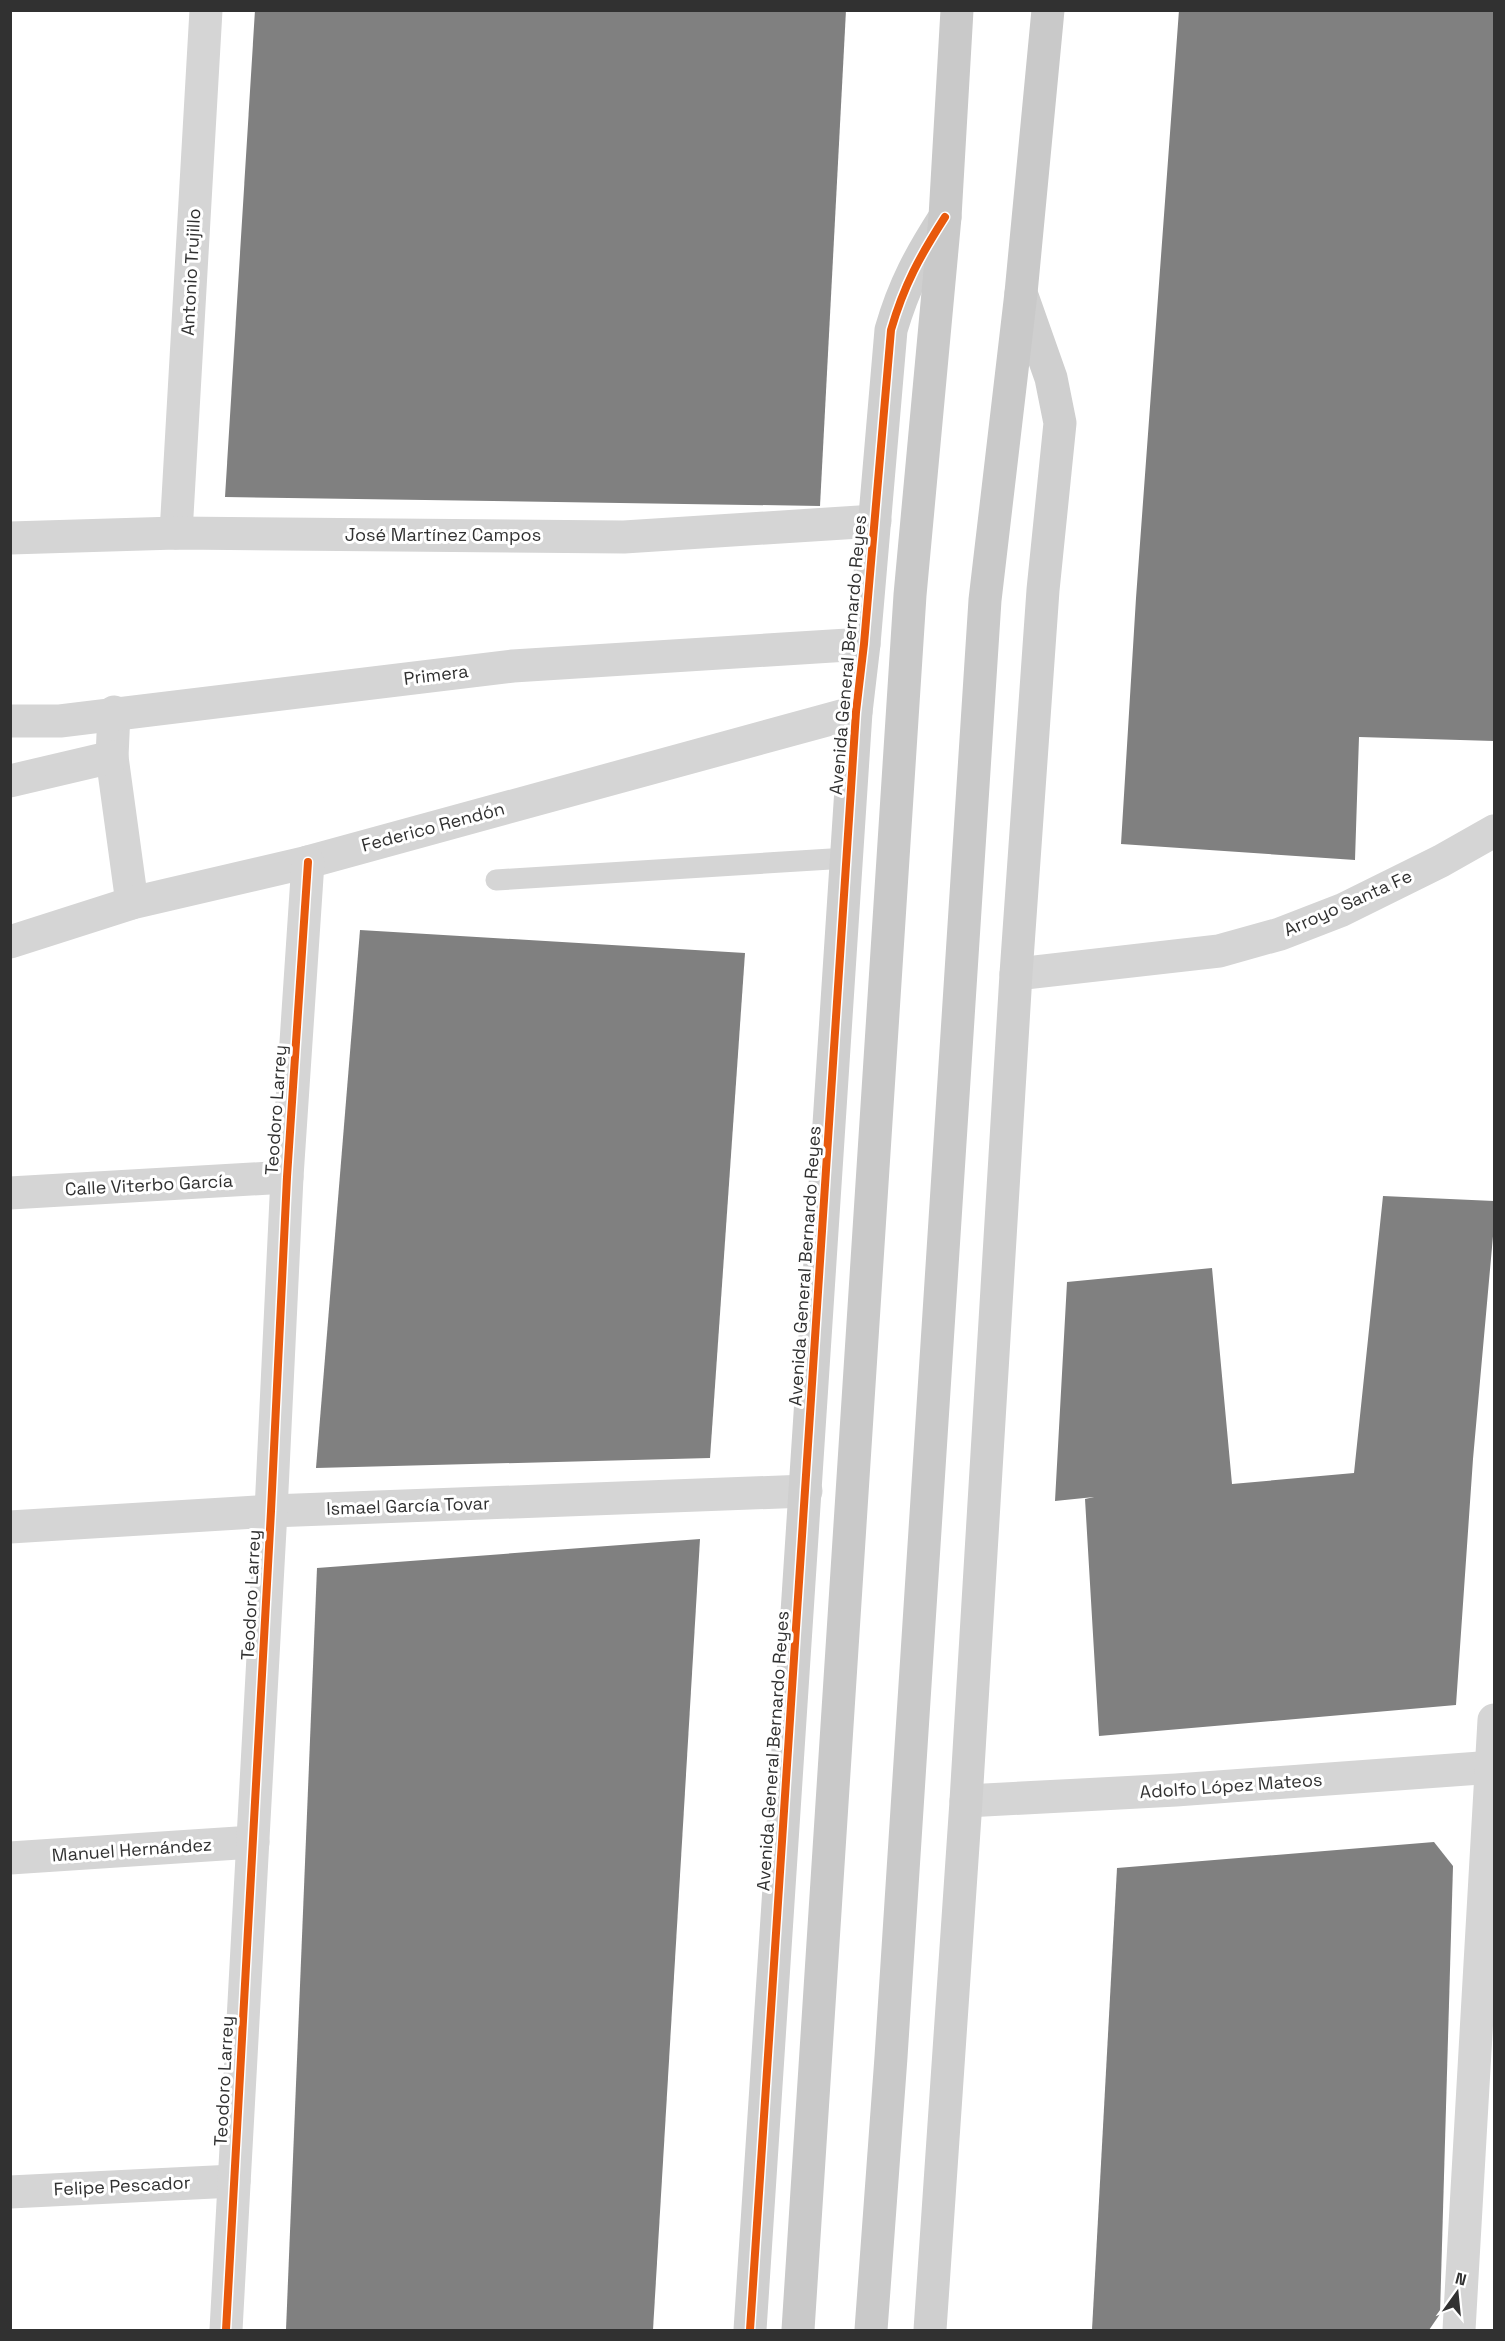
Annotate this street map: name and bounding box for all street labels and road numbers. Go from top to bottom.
street label: Antonio Trujillo [176,208,205,336]
street label: Avenida General Bernardo Reyes [824,514,871,796]
street label: José Martínez Campos [345,523,541,546]
street label: Primera [402,659,470,690]
street label: Federico Rendón [359,796,507,857]
street label: Arroyo Santa Fe [1280,864,1416,941]
street label: Teodoro Larrey [259,1044,292,1176]
street label: Avenida General Bernardo Reyes [783,1125,826,1407]
street label: Calle Viterbo García [64,1169,234,1200]
street label: Ismael García Tovar [326,1491,490,1520]
street label: Teodoro Larrey [236,1529,265,1661]
street label: Avenida General Bernardo Reyes [751,1610,794,1892]
street label: Adolfo López Mateos [1139,1768,1323,1803]
street label: Manuel Hernández [51,1832,213,1867]
street label: Teodoro Larrey [209,2015,238,2147]
street label: Felipe Pescador [53,2170,191,2201]

